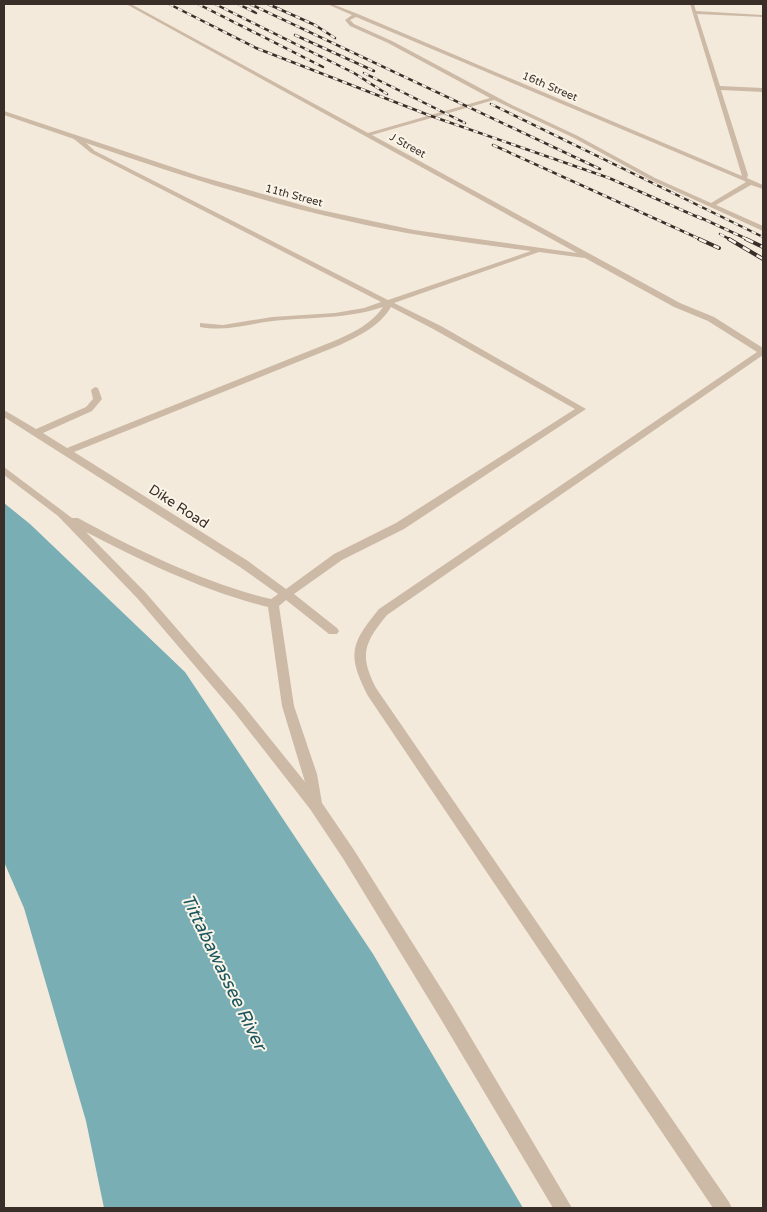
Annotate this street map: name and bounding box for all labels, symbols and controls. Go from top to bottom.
street label: 16th Street [520,69,580,104]
street label: J Street [387,130,428,161]
street label: 11th Street [264,182,324,209]
street label: Dike Road [146,481,212,532]
water label: Tittabawassee River [177,890,272,1055]

